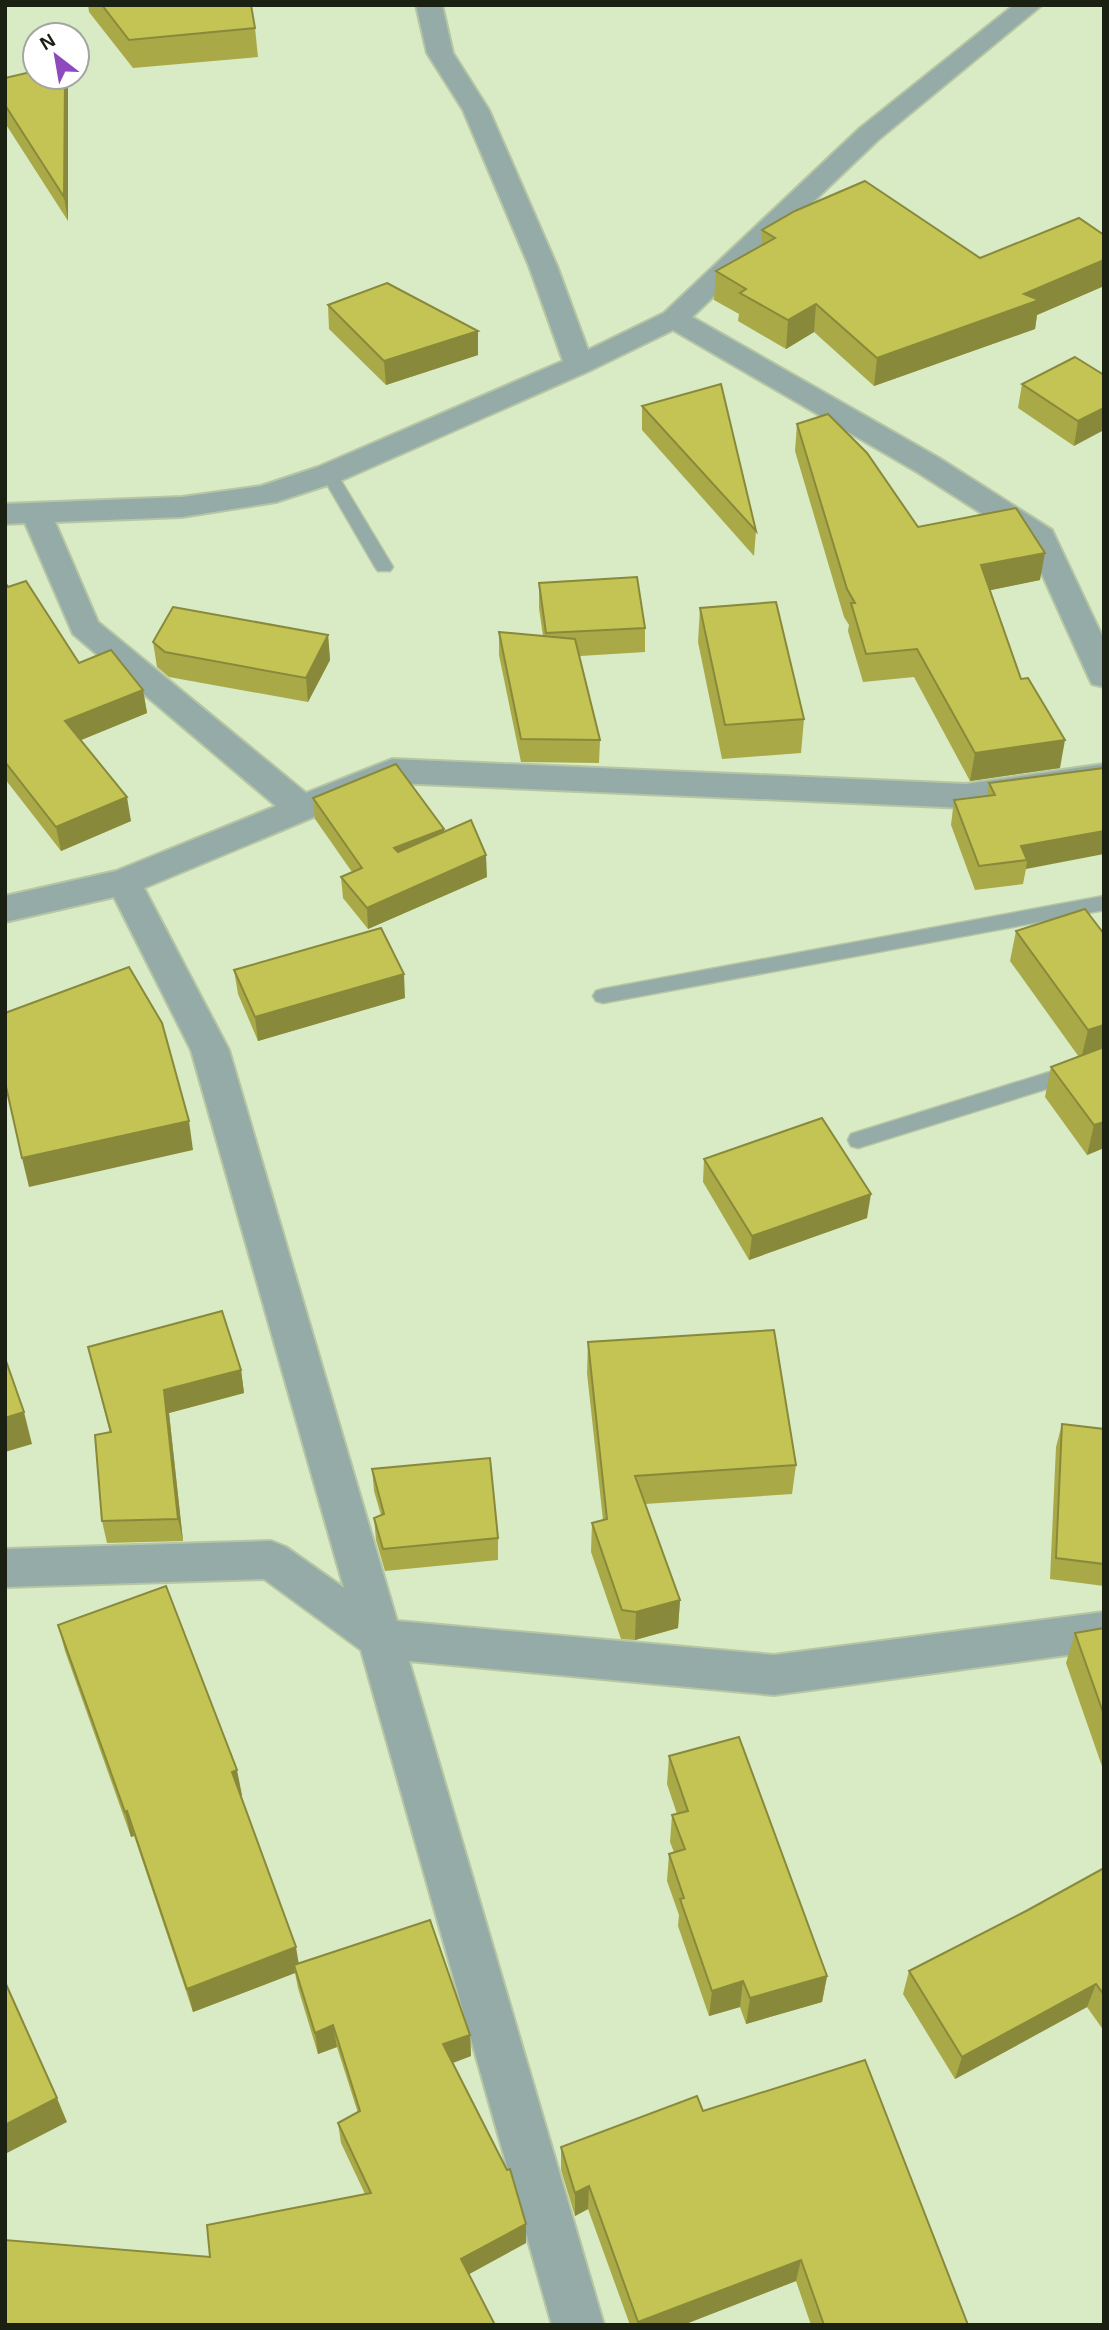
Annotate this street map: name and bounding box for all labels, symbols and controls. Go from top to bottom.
north arrow [21,21,91,91]
text: N [36,29,59,54]

